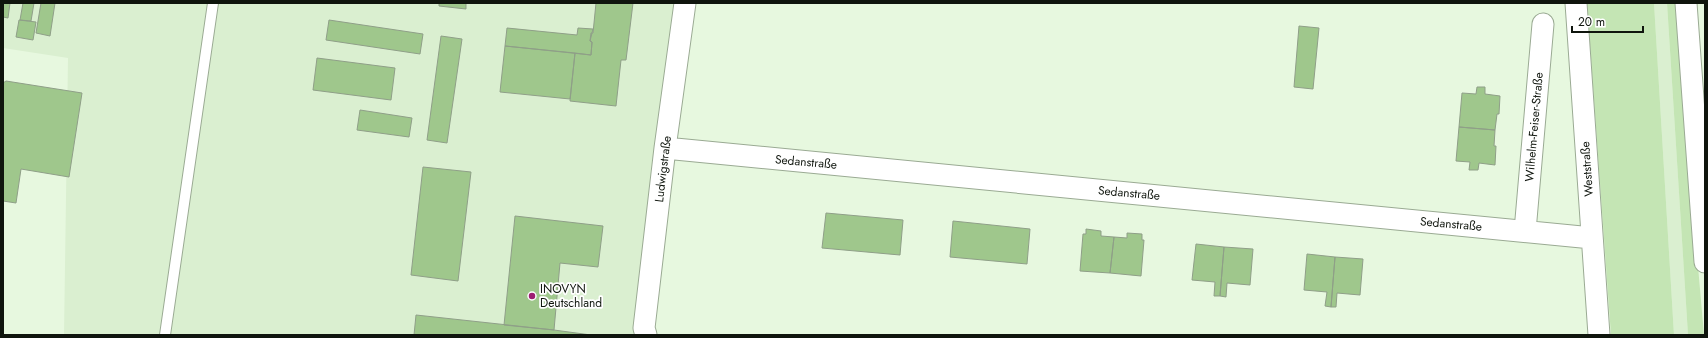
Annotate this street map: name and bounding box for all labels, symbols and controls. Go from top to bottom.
scale bar [1572,8,1643,34]
text: 20 m [1578,13,1605,31]
street label: Wilhelm-Feiser-Straße [1520,72,1548,182]
street label: Ludwigstraße [650,135,676,203]
street label: Weststraße [1576,141,1598,197]
street label: Sedanstraße [774,150,838,174]
street label: Sedanstraße [1097,181,1161,205]
street label: Sedanstraße [1419,212,1483,236]
place label: INOVYN Deutschland [540,280,602,312]
marker: INOVYN Deutschland [527,291,537,301]

